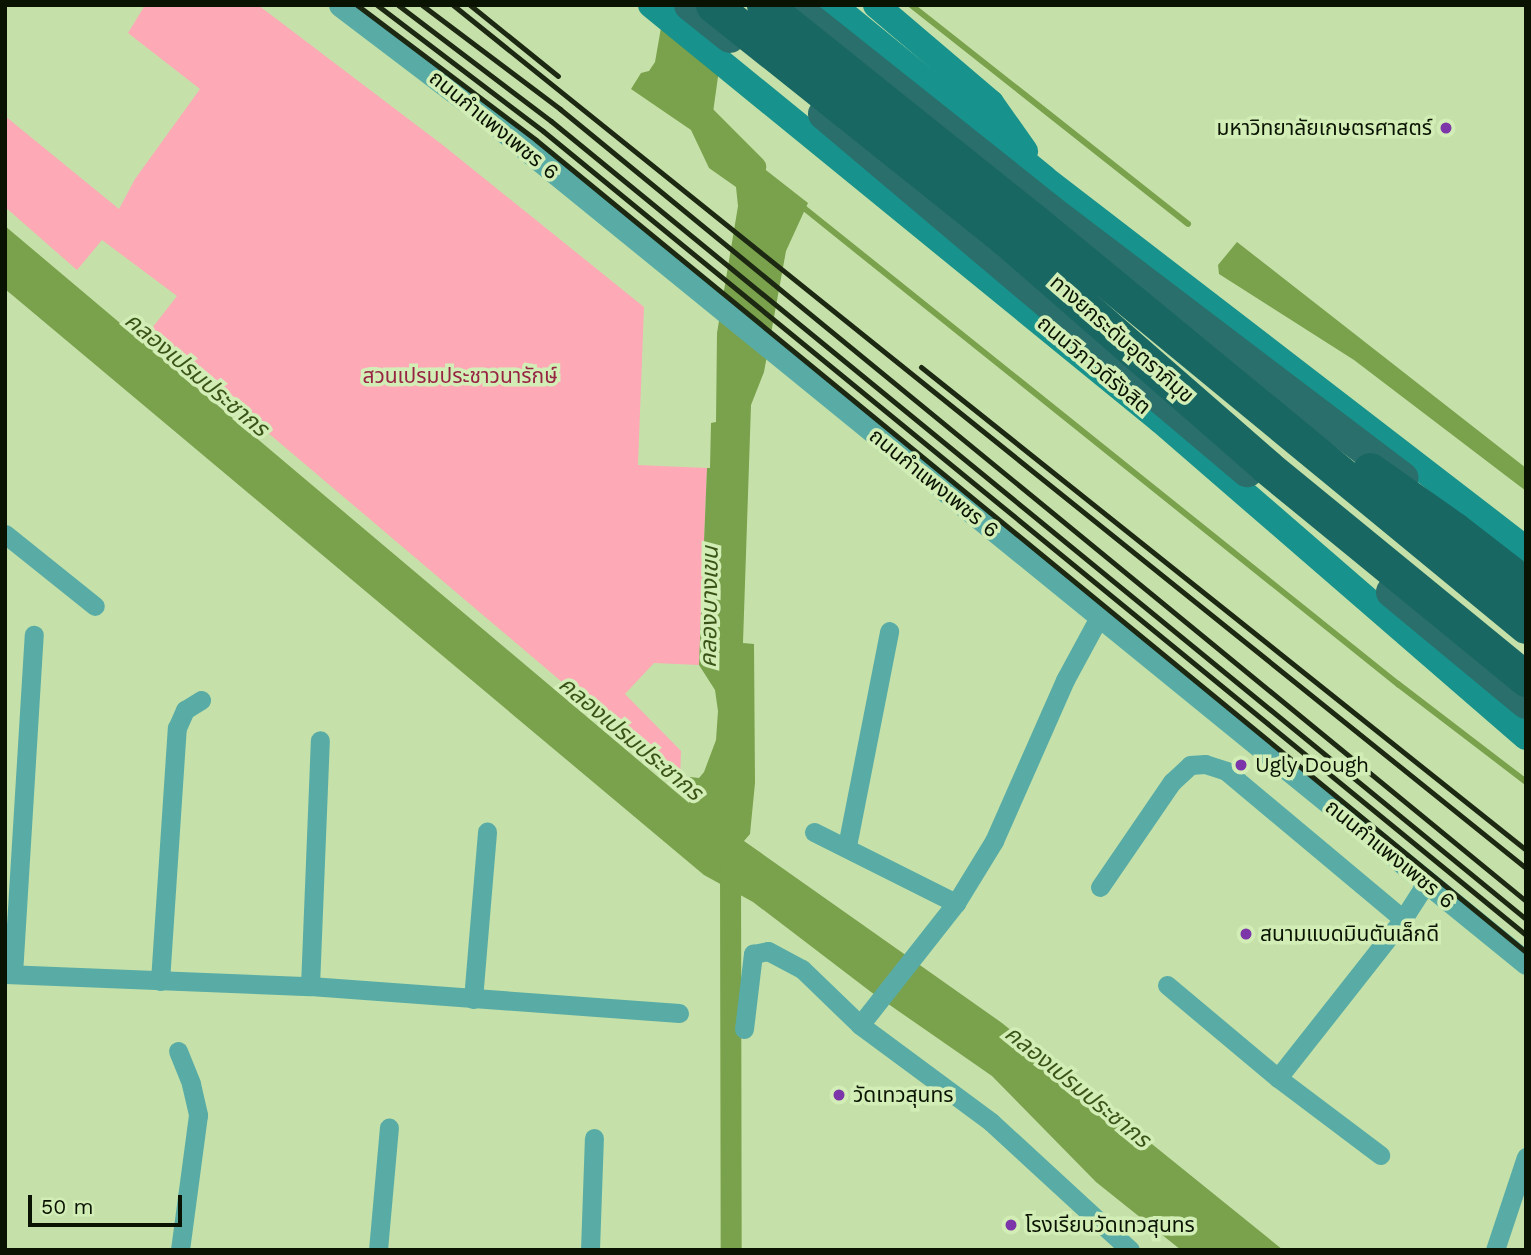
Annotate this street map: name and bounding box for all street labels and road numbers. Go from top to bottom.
street label: ถนนกำแพงเพชร 6 [424,65,564,185]
street label: ทางยกระดับอุตราภิมุข [1045,270,1199,408]
street label: ถนนวิภาวดีรังสิต [1032,310,1156,420]
street label: ถนนกำแพงเพชร 6 [864,423,1004,543]
street label: ถนนกำแพงเพชร 6 [1320,794,1460,914]

